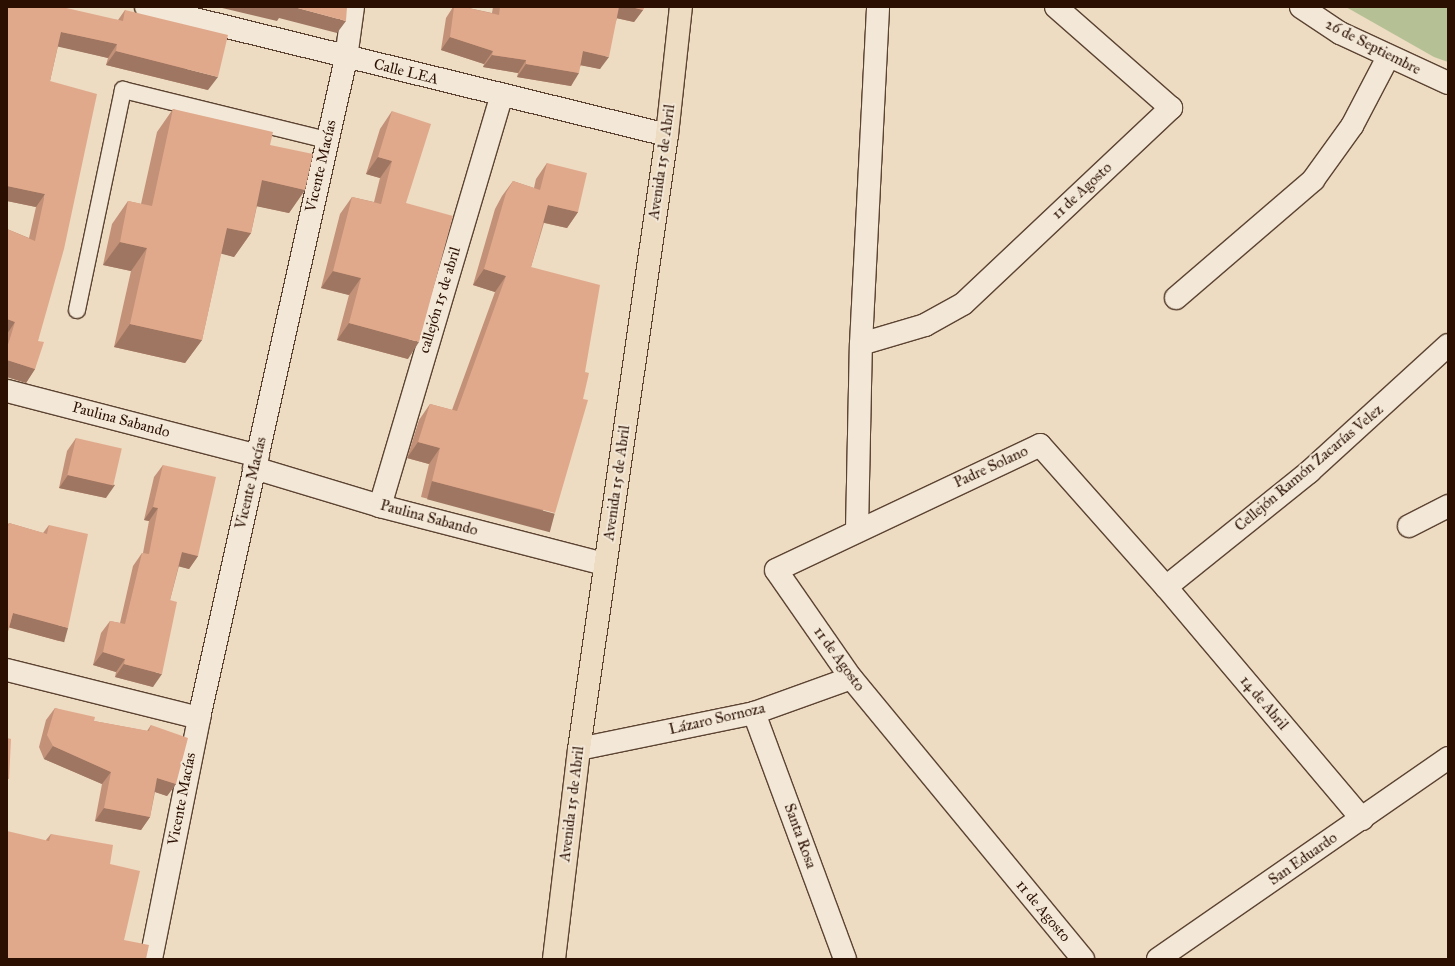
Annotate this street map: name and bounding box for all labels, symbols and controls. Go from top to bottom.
street label: 26 de Septiembre [1322,15,1424,79]
street label: Calle LEA [372,55,440,89]
street label: Avenida 15 de Abril [645,103,679,221]
street label: Vicente Macías [302,118,340,214]
street label: 11 de Agosto [1048,159,1116,223]
street label: callejón 15 de abril [415,245,465,355]
street label: Paulina Sabando [70,398,172,442]
street label: Cellejón Ramón Zacarías Velez [1231,401,1387,535]
street label: Avenida 15 de Abril [600,424,634,542]
street label: Vicente Macías [232,435,270,531]
street label: Padre Solano [951,442,1031,492]
street label: Paulina Sabando [378,496,480,540]
street label: 11 de Agosto [810,623,868,695]
street label: 14 de Abril [1236,672,1292,734]
street label: Lázaro Sornoza [667,699,767,739]
street label: Avenida 15 de Abril [556,745,588,863]
street label: Vicente Macías [164,751,200,847]
street label: Santa Rosa [780,801,820,871]
street label: San Eduardo [1265,829,1341,889]
street label: 11 de Agosto [1012,876,1074,946]

